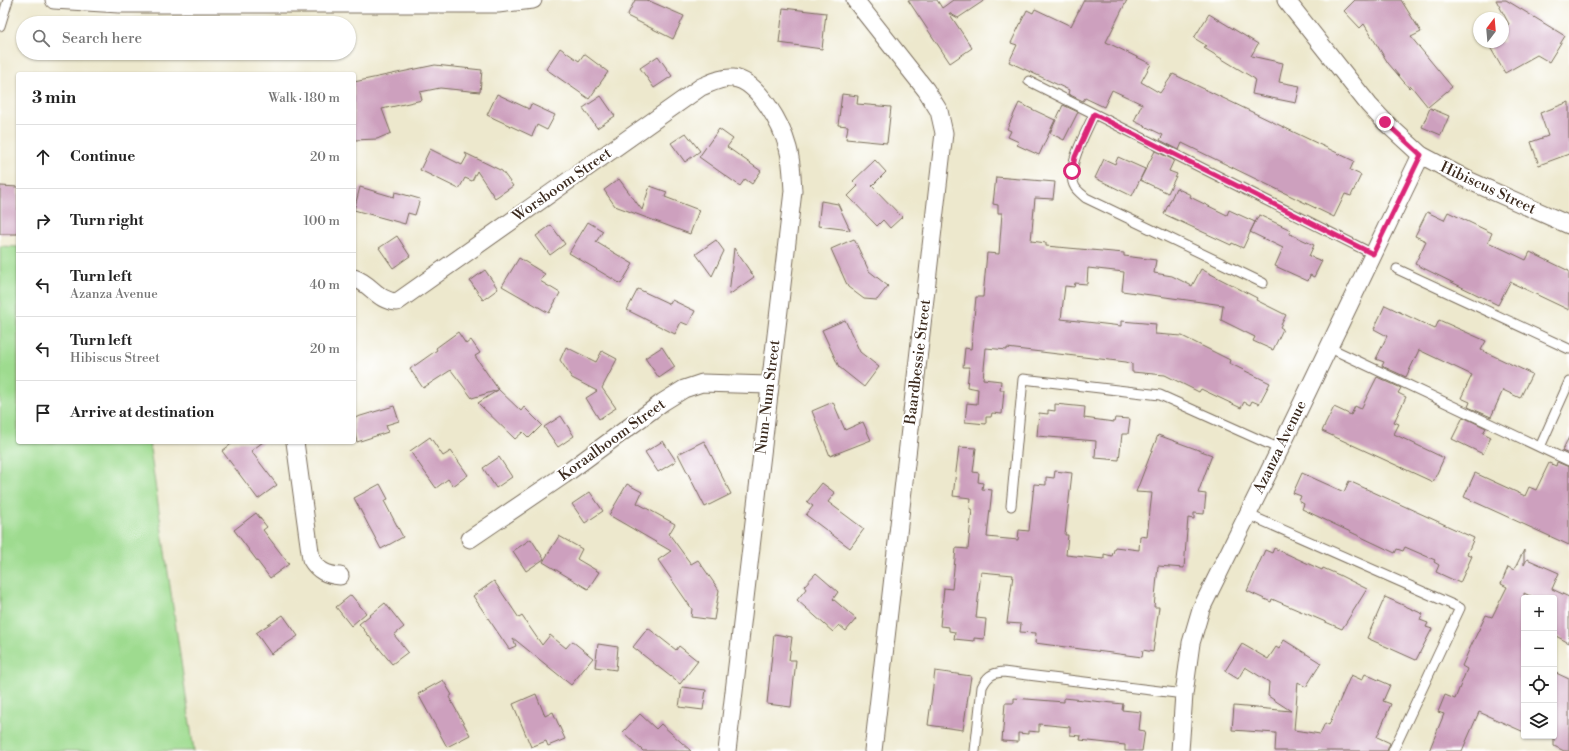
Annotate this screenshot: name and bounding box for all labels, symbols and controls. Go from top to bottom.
north arrow [1473,12,1509,48]
search box [16,16,356,60]
icon: search [30,27,52,49]
text: Search here [62,29,142,48]
text: 3 min [32,87,76,109]
text: Walk · 180 m [268,90,340,106]
route end [1376,113,1394,131]
street label: Worsboom Street [508,143,616,227]
icon: ahead [32,146,54,168]
text: Continue [70,147,135,166]
text: 20 m [310,149,340,165]
street label: Hibiscus Street [1437,158,1540,219]
route start [1063,162,1081,180]
icon: right [32,210,54,232]
text: Turn right [70,211,144,230]
text: 100 m [304,213,340,229]
text: Turn left [70,267,132,286]
icon: left [32,274,54,296]
text: 40 m [310,277,340,293]
text: Azanza Avenue [70,286,158,302]
street label: Baardbessie Street [901,298,935,427]
text: Turn left [70,331,132,350]
icon: left [32,338,54,360]
street label: Num-Num Street [752,338,785,455]
text: 20 m [310,341,340,357]
text: Hibiscus Street [70,350,160,366]
street label: Koraalboom Street [555,394,670,485]
street label: Azanza Avenue [1249,397,1311,498]
icon: arrive [32,402,54,424]
text: Arrive at destination [70,403,214,422]
map controls [1521,595,1557,739]
button: + [1521,595,1557,631]
button: − [1521,631,1557,667]
button: locate [1521,667,1557,703]
button: layers [1521,703,1557,739]

